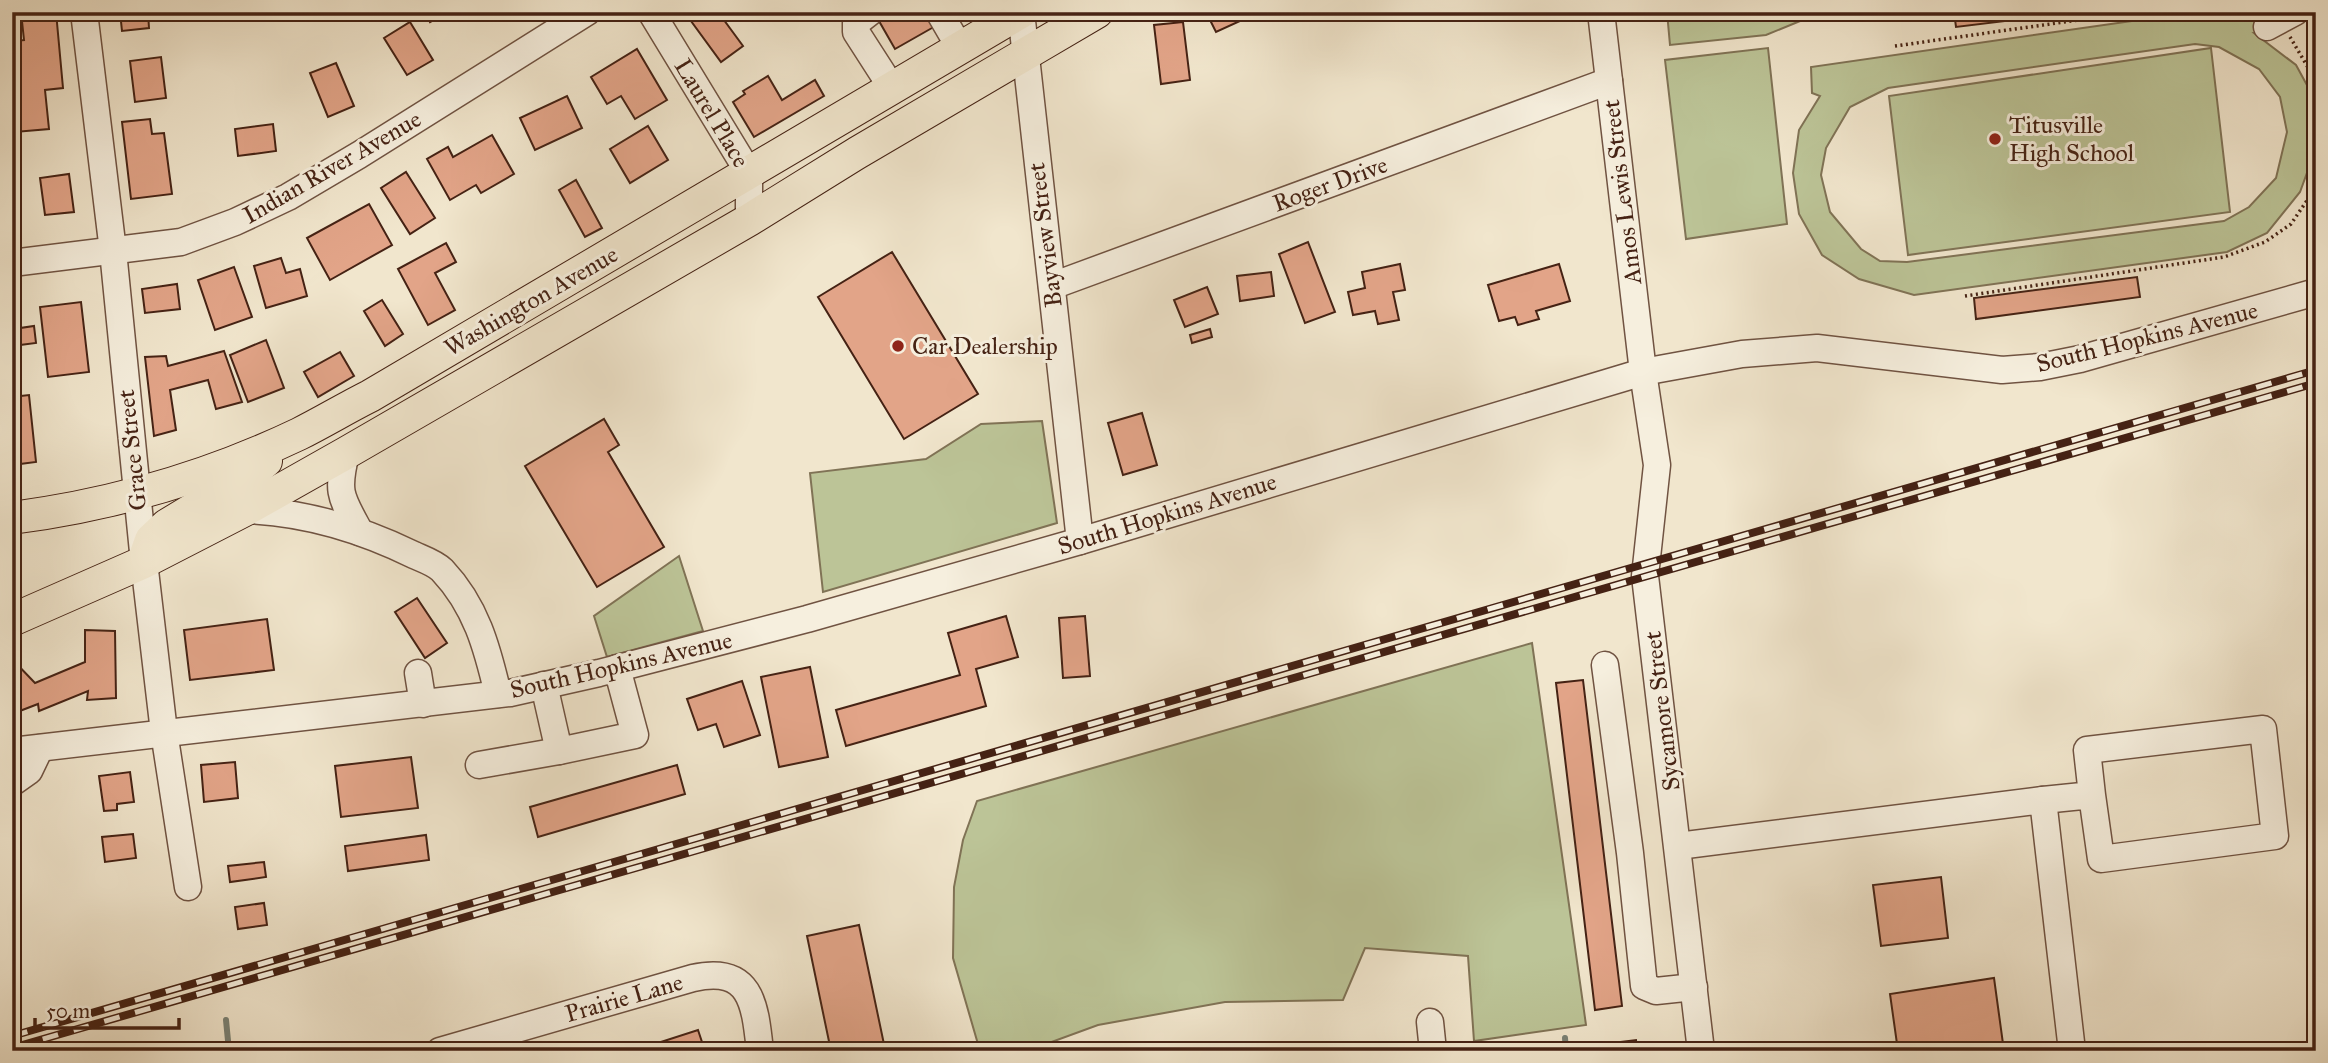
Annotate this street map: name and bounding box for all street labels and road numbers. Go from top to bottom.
street label: Laurel Place [668,53,756,173]
street label: Amos Lewis Street [1596,97,1648,287]
street label: Indian River Avenue [238,104,426,230]
street label: Roger Drive [1269,149,1391,219]
street label: Bayview Street [1021,160,1069,309]
street label: Washington Avenue [439,239,623,363]
street label: South Hopkins Avenue [2033,295,2261,379]
street label: Grace Street [111,387,153,512]
street label: South Hopkins Avenue [1054,466,1280,562]
street label: South Hopkins Avenue [507,625,735,705]
street label: Sycamore Street [1637,629,1687,793]
street label: Prairie Lane [562,967,686,1029]

